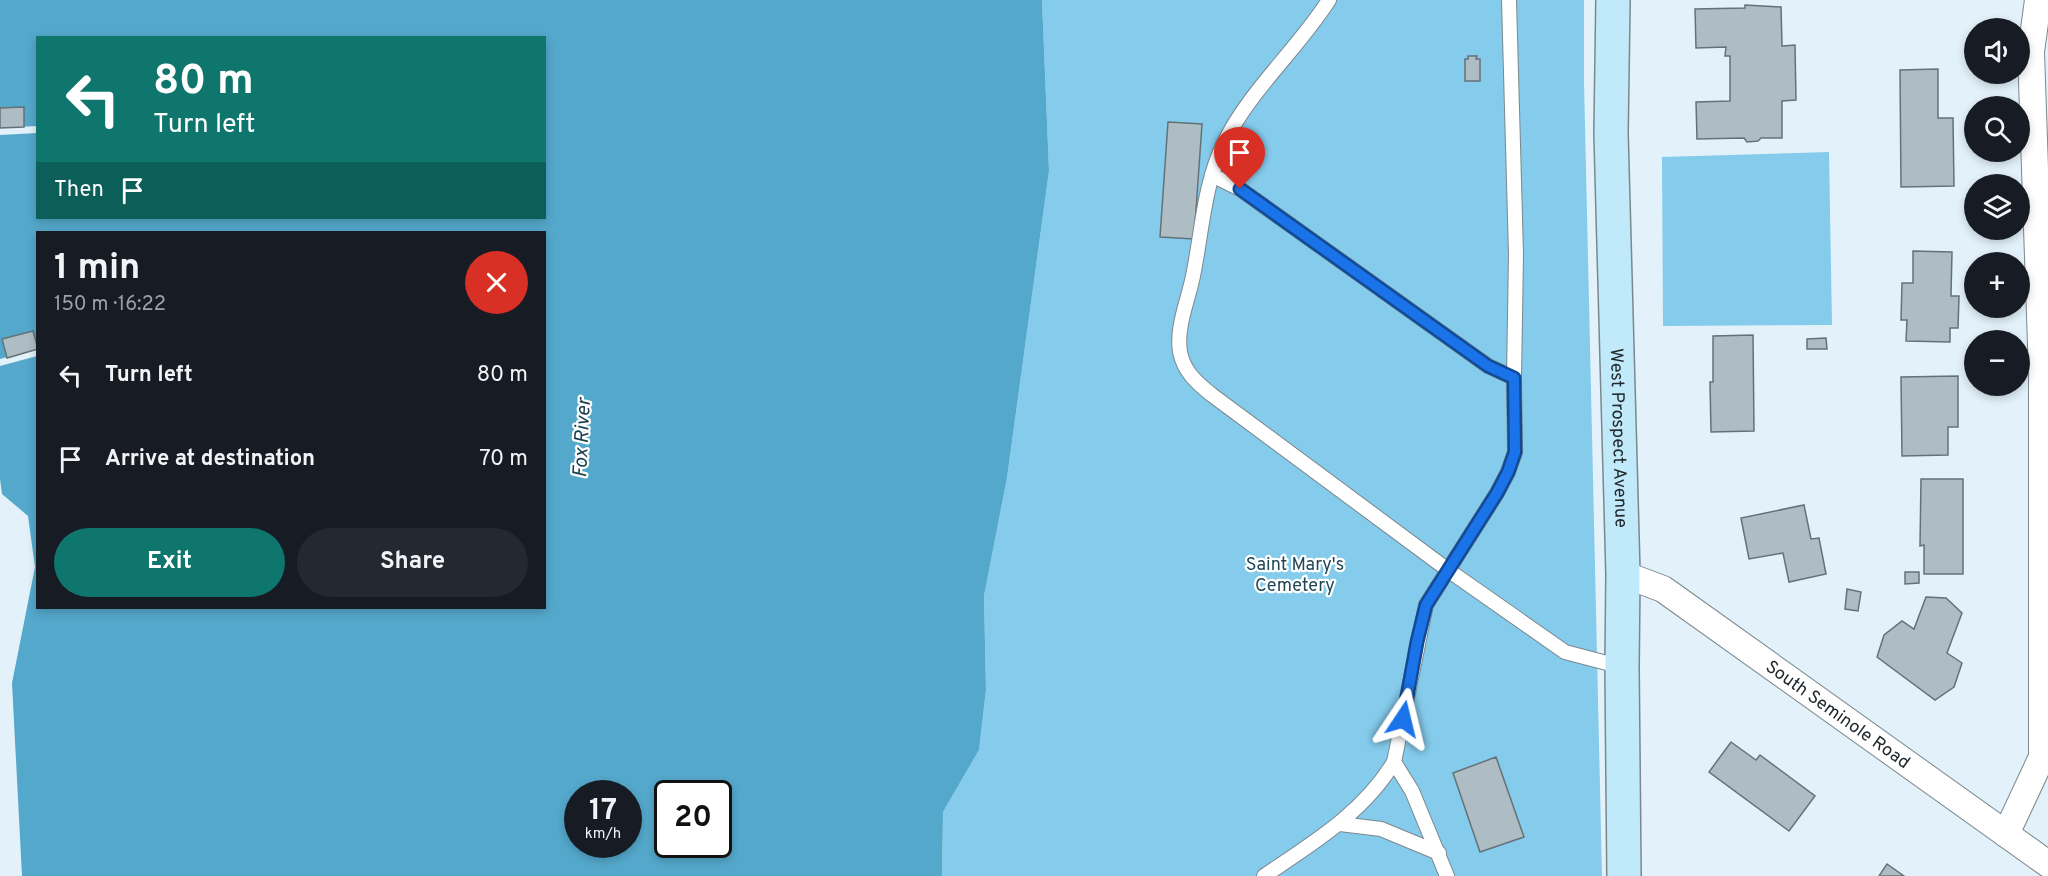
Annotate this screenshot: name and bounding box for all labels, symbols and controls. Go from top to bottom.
map controls [1964,18,2030,396]
button: sound [1964,18,2030,84]
text: 80 m [153,56,254,109]
icon: left [54,60,132,138]
button: search [1964,96,2030,162]
text: Turn left [153,108,255,142]
pin [1214,127,1265,189]
icon: arrive [1223,136,1256,169]
icon: arrive [116,174,149,207]
button: layers [1964,174,2030,240]
text: Then [54,177,104,204]
text: 1 min [54,246,140,292]
button: close [465,251,528,314]
button: + [1964,252,2030,318]
text: 150 m · 16:22 [54,292,166,318]
button: − [1964,330,2030,396]
street label: West Prospect Avenue [1604,348,1632,528]
icon: left [54,359,87,392]
text: Turn left [105,362,193,389]
text: 80 m [477,362,528,389]
water label: Fox River [568,396,598,478]
icon: arrive [54,443,87,476]
text: Arrive at destination [105,446,315,473]
text: 70 m [479,446,528,473]
button: Exit [54,528,285,597]
button: Share [297,528,528,597]
park label: Saint Mary's Cemetery [1246,554,1344,598]
street label: South Seminole Road [1760,656,1914,775]
position arrow [1371,687,1435,751]
speed limit sign: 20 [654,780,732,858]
text: 17 [589,793,617,830]
text: km/h [585,825,621,844]

